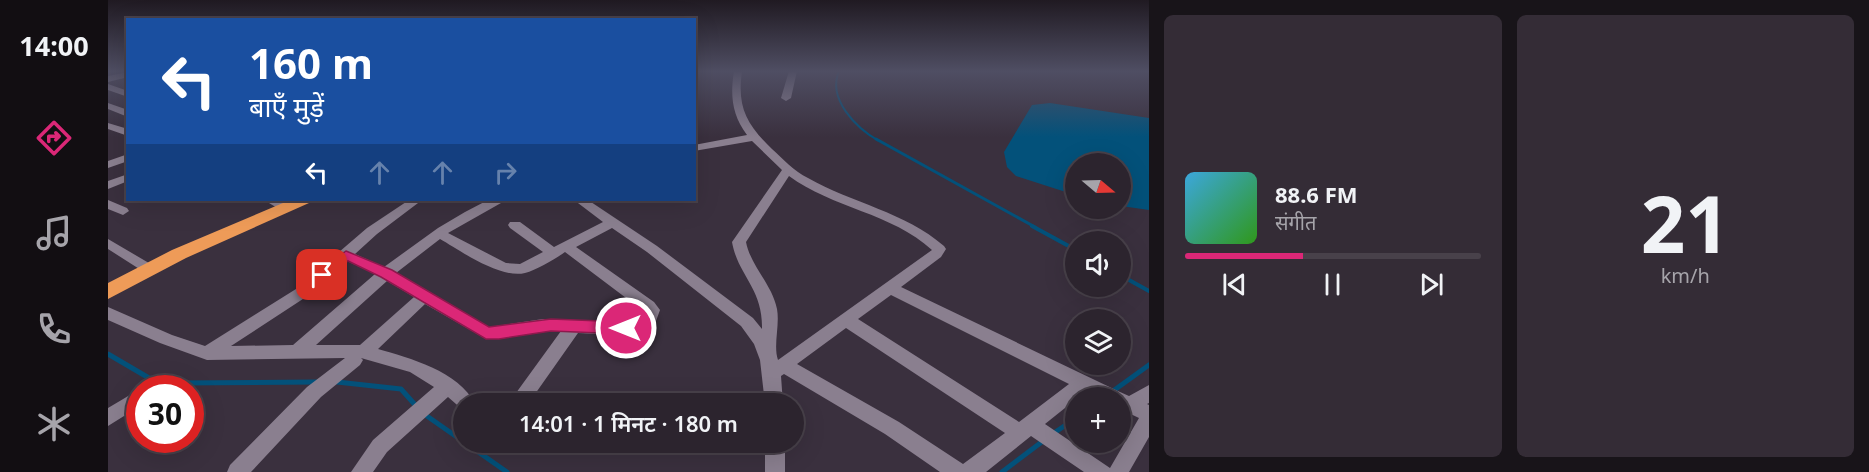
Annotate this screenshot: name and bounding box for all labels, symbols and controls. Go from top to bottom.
text: 14:00 [19,27,89,64]
text: 160 m [249,34,373,91]
icon: left [150,42,228,120]
text: बाएँ मुड़ें [249,88,324,125]
icon: directions [33,117,75,159]
north arrow [1065,153,1131,219]
map controls [1065,153,1131,453]
icon: left [300,156,333,189]
icon: ahead [363,156,396,189]
icon: ahead [426,156,459,189]
icon: right [489,156,522,189]
text: 21 [1641,170,1730,276]
text: 88.6 FM [1275,179,1357,209]
text: संगीत [1275,209,1316,236]
icon: music [33,212,75,254]
button: sound [1065,231,1131,297]
pin [296,249,347,300]
icon: arrive [305,258,338,291]
text: km/h [1661,262,1710,289]
icon: previous [1218,268,1251,301]
icon: pause [1316,268,1349,301]
icon: next [1415,268,1448,301]
position arrow [594,296,658,360]
icon: phone [33,308,75,350]
button: layers [1065,309,1131,375]
speed limit sign: 30 [126,375,204,453]
button: + [1065,387,1131,453]
icon: climate [33,403,75,445]
text: 14:01 · 1 मिनट · 180 m [519,408,738,438]

